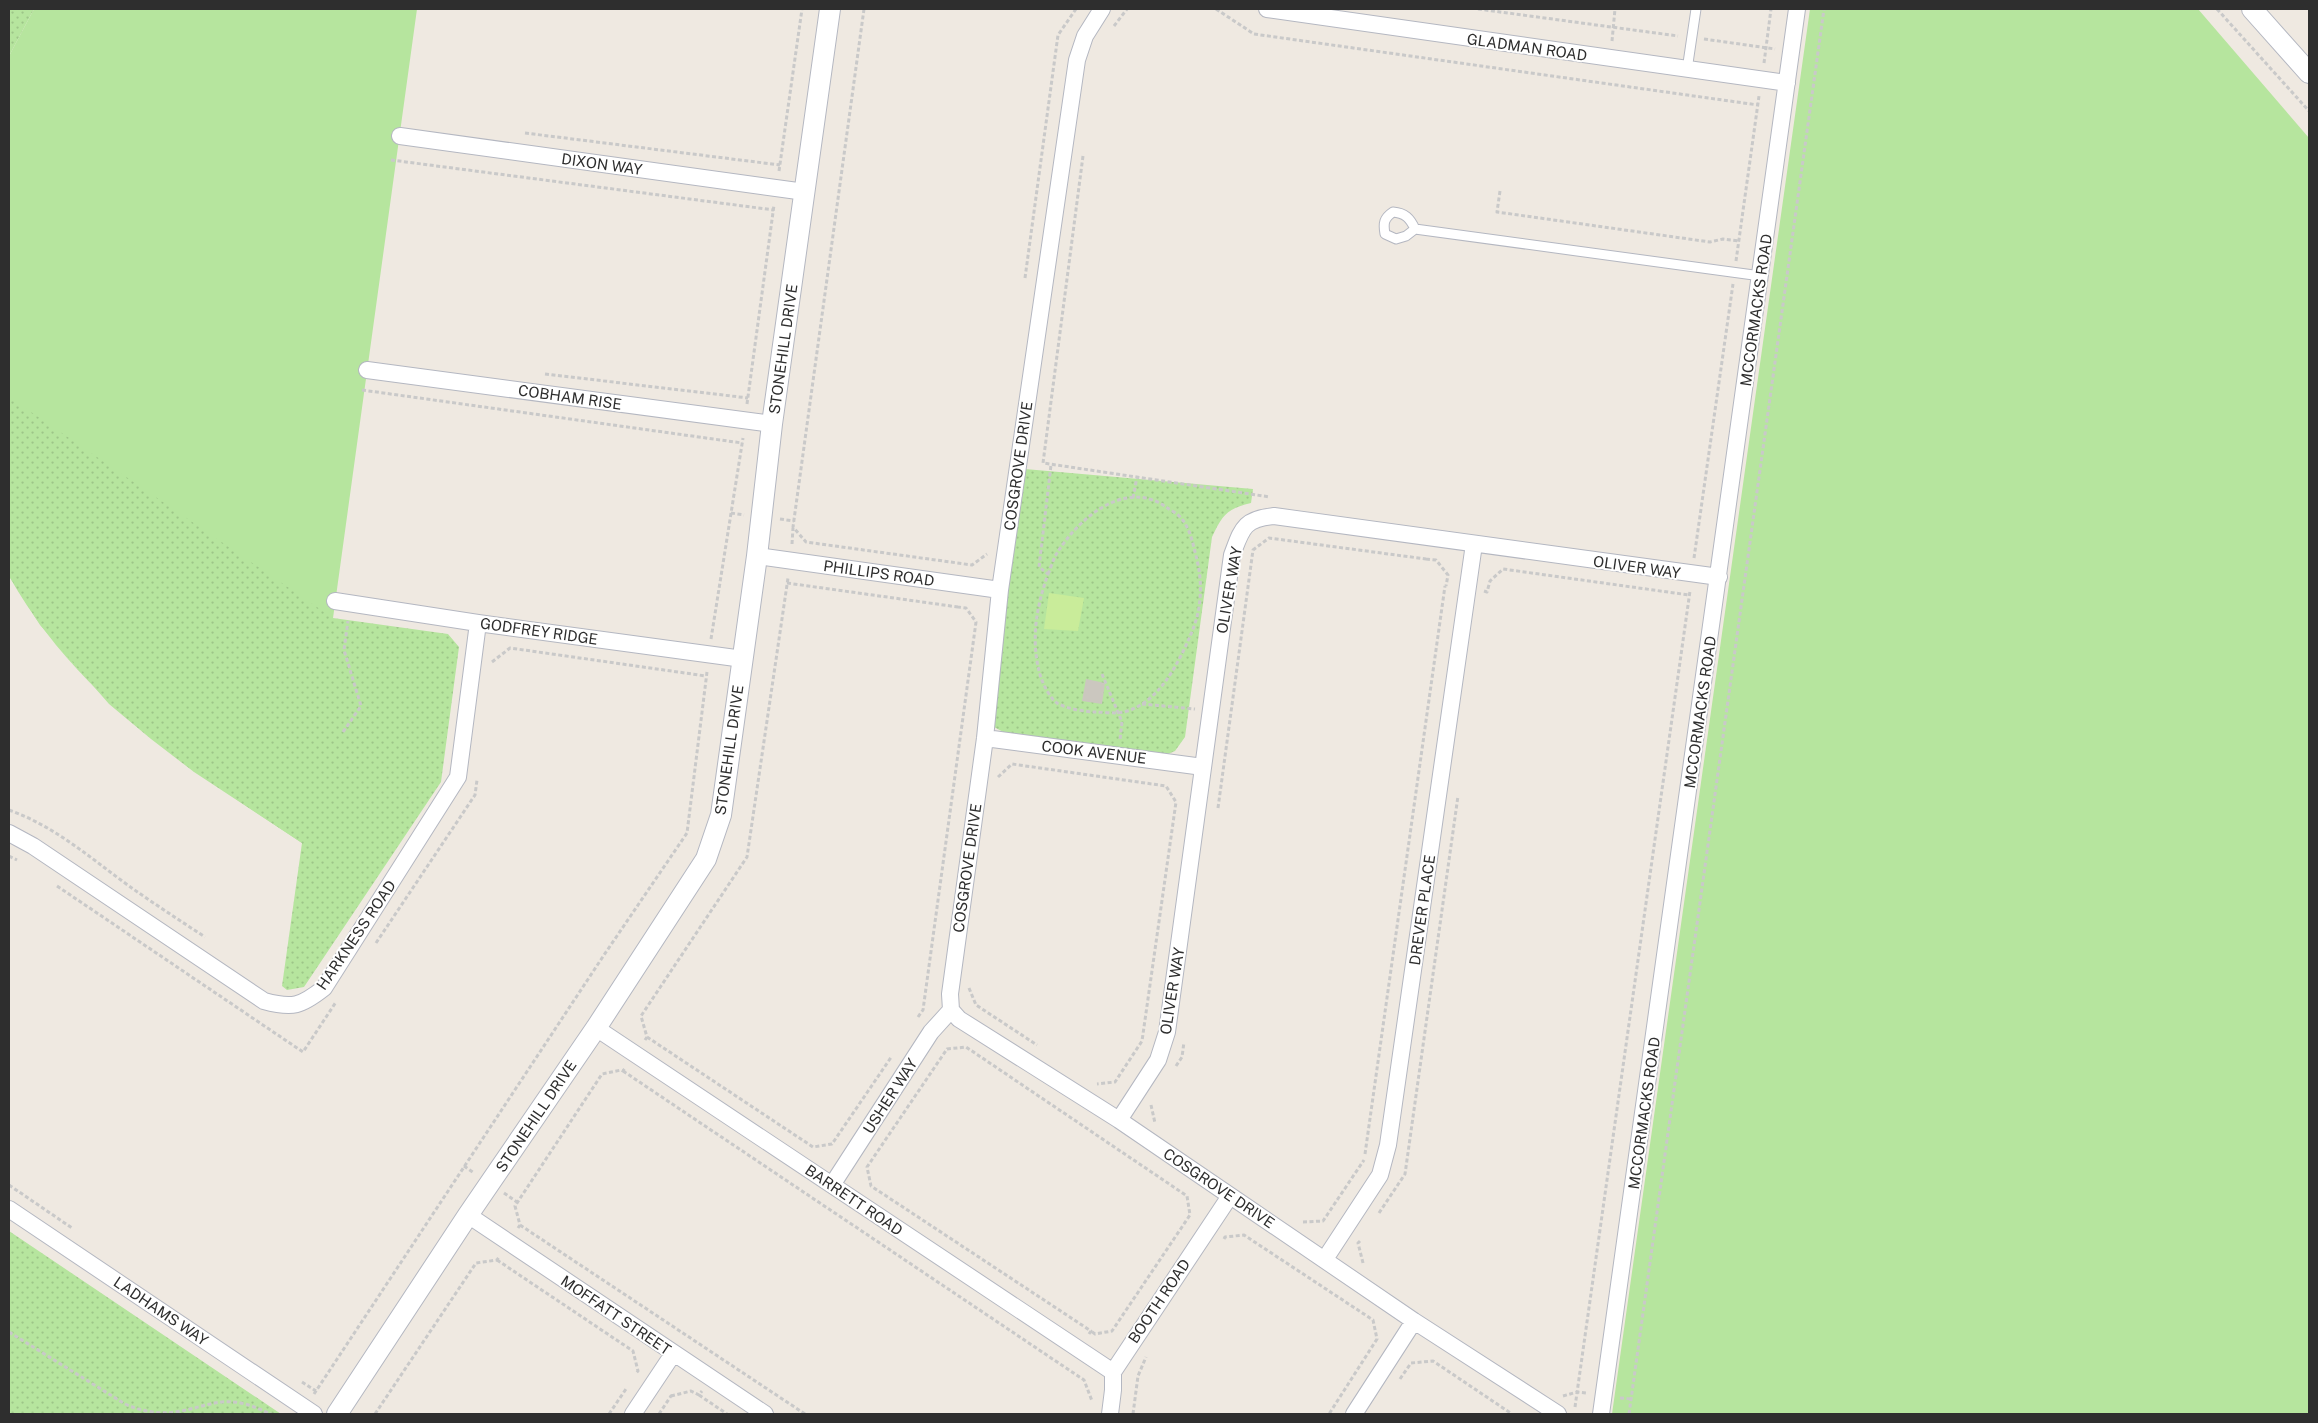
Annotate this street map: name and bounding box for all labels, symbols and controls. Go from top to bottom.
street label: GLADMAN ROAD [1466,30,1588,64]
street label: DIXON WAY [560,150,644,178]
street label: MCCORMACKS ROAD [1737,233,1775,387]
street label: STONEHILL DRIVE [765,283,801,415]
street label: COBHAM RISE [517,381,623,413]
street label: COSGROVE DRIVE [1001,400,1035,532]
street label: OLIVER WAY [1213,545,1245,635]
street label: OLIVER WAY [1592,552,1682,582]
street label: PHILLIPS ROAD [822,557,936,589]
street label: GODFREY RIDGE [479,614,599,648]
street label: MCCORMACKS ROAD [1681,635,1719,789]
street label: STONEHILL DRIVE [711,684,747,816]
street label: COOK AVENUE [1041,737,1147,767]
street label: COSGROVE DRIVE [950,802,984,934]
street label: DREVER PLACE [1406,854,1438,966]
street label: HARKNESS ROAD [313,877,399,993]
street label: OLIVER WAY [1157,946,1187,1036]
street label: MCCORMACKS ROAD [1625,1036,1663,1190]
street label: USHER WAY [859,1055,921,1137]
street label: STONEHILL DRIVE [492,1057,580,1175]
street label: COSGROVE DRIVE [1160,1145,1278,1231]
street label: BARRETT ROAD [802,1161,906,1239]
street label: BOOTH ROAD [1125,1256,1193,1346]
street label: MOFFATT STREET [558,1272,674,1358]
street label: LADHAMS WAY [111,1273,211,1349]

